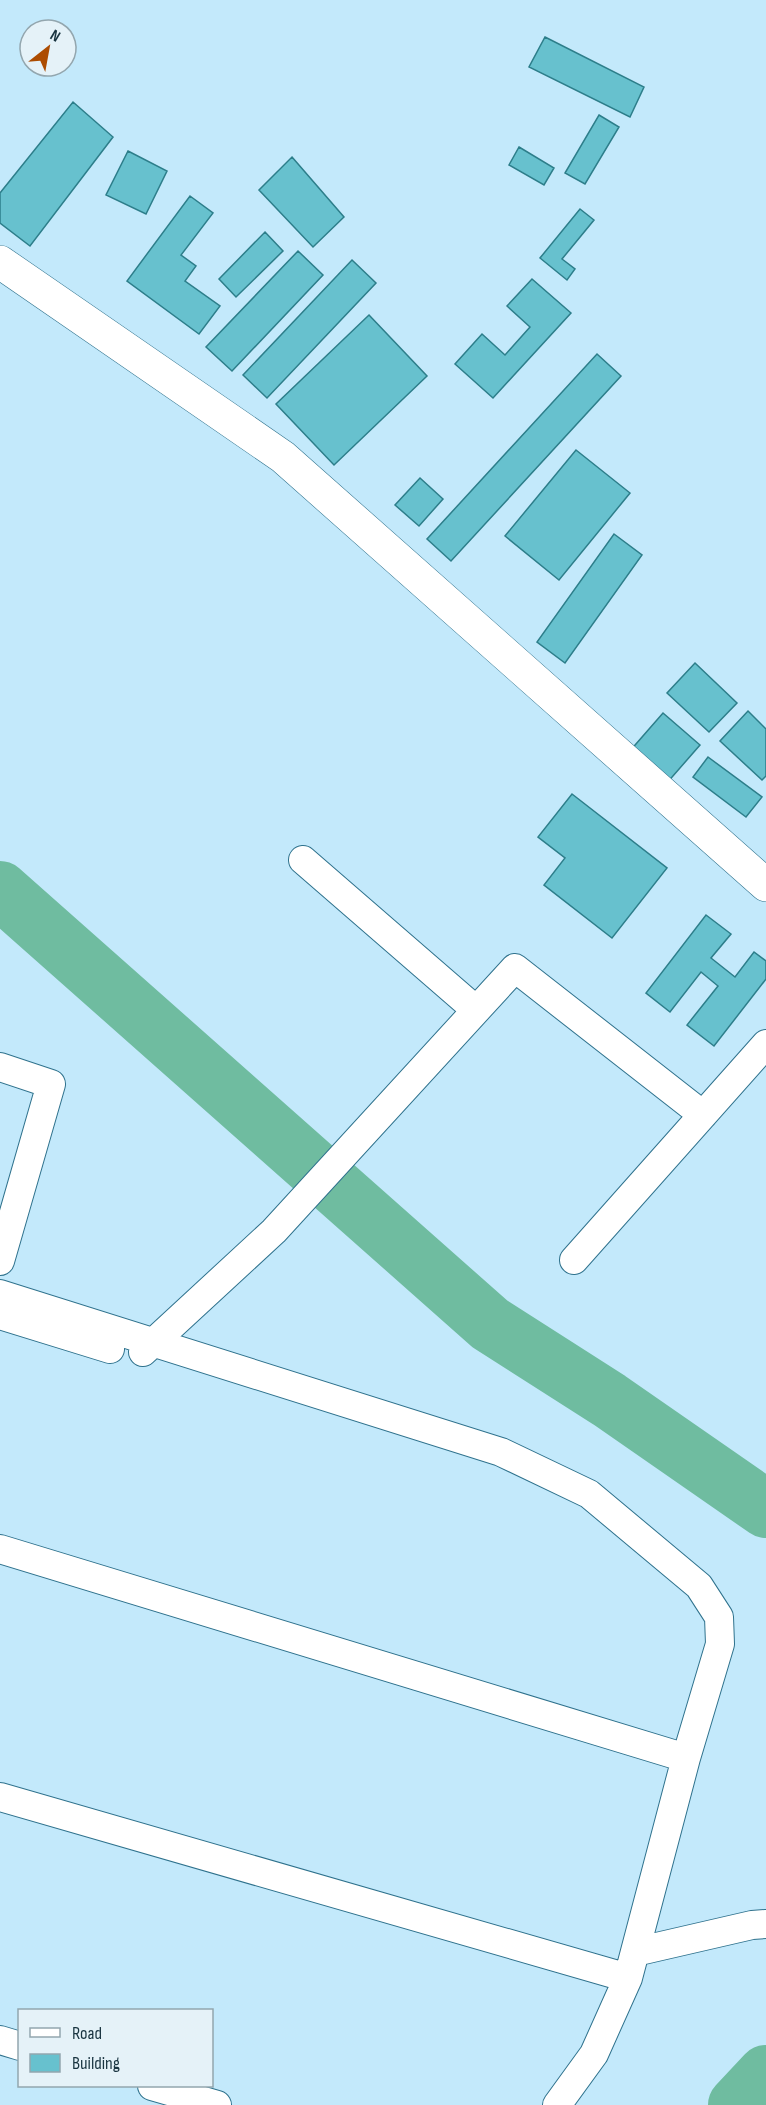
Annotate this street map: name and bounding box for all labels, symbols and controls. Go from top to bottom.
north arrow [18,18,78,78]
text: N [46,26,64,47]
legend [18,2009,213,2087]
text: Road [72,2023,102,2044]
text: Building [72,2053,120,2074]

